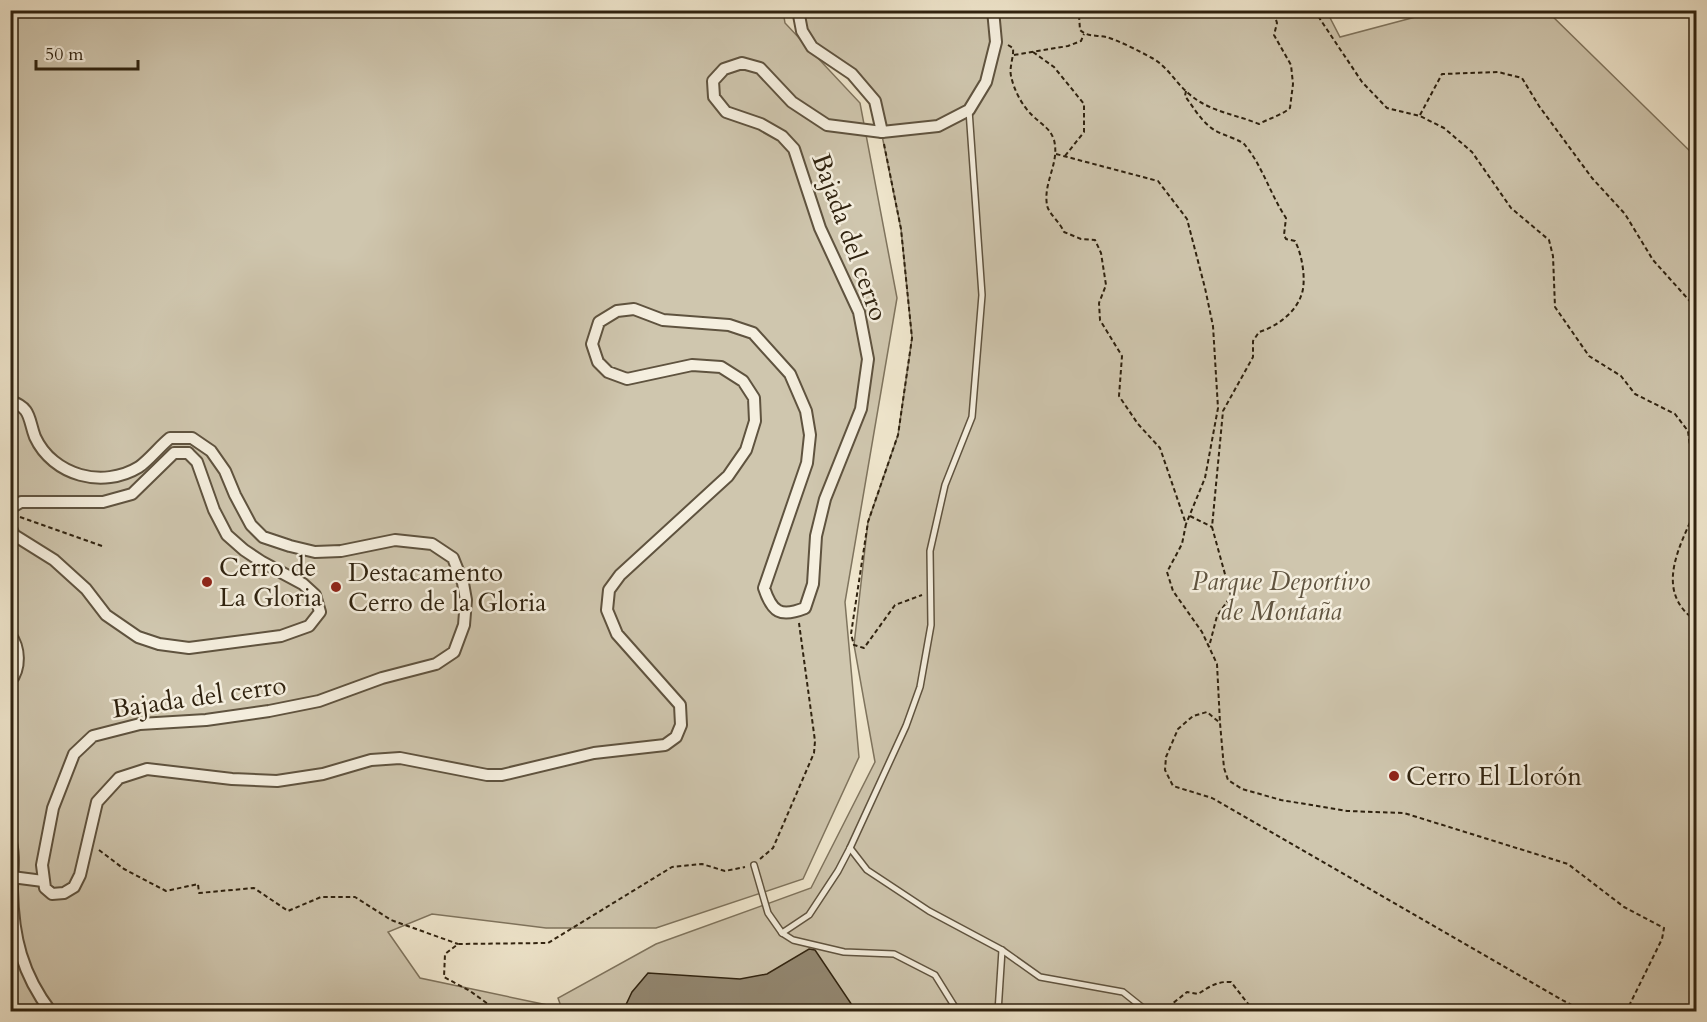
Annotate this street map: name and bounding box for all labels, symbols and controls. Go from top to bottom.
scale bar [36,33,138,71]
text: 50 m [45,42,84,67]
street label: Bajada del cerro [804,149,896,325]
place label: Cerro de La Gloria [219,550,322,615]
place label: Destacamento Cerro de la Gloria [348,555,546,620]
park label: Parque Deportivo de Montaña [1192,564,1370,629]
marker: Cerro de La Gloria [200,575,214,589]
marker: Destacamento Cerro de la Gloria [329,580,343,594]
street label: Bajada del cerro [110,667,288,727]
place label: Cerro El Llorón [1406,759,1582,794]
marker: Cerro El Llorón [1387,769,1401,783]

